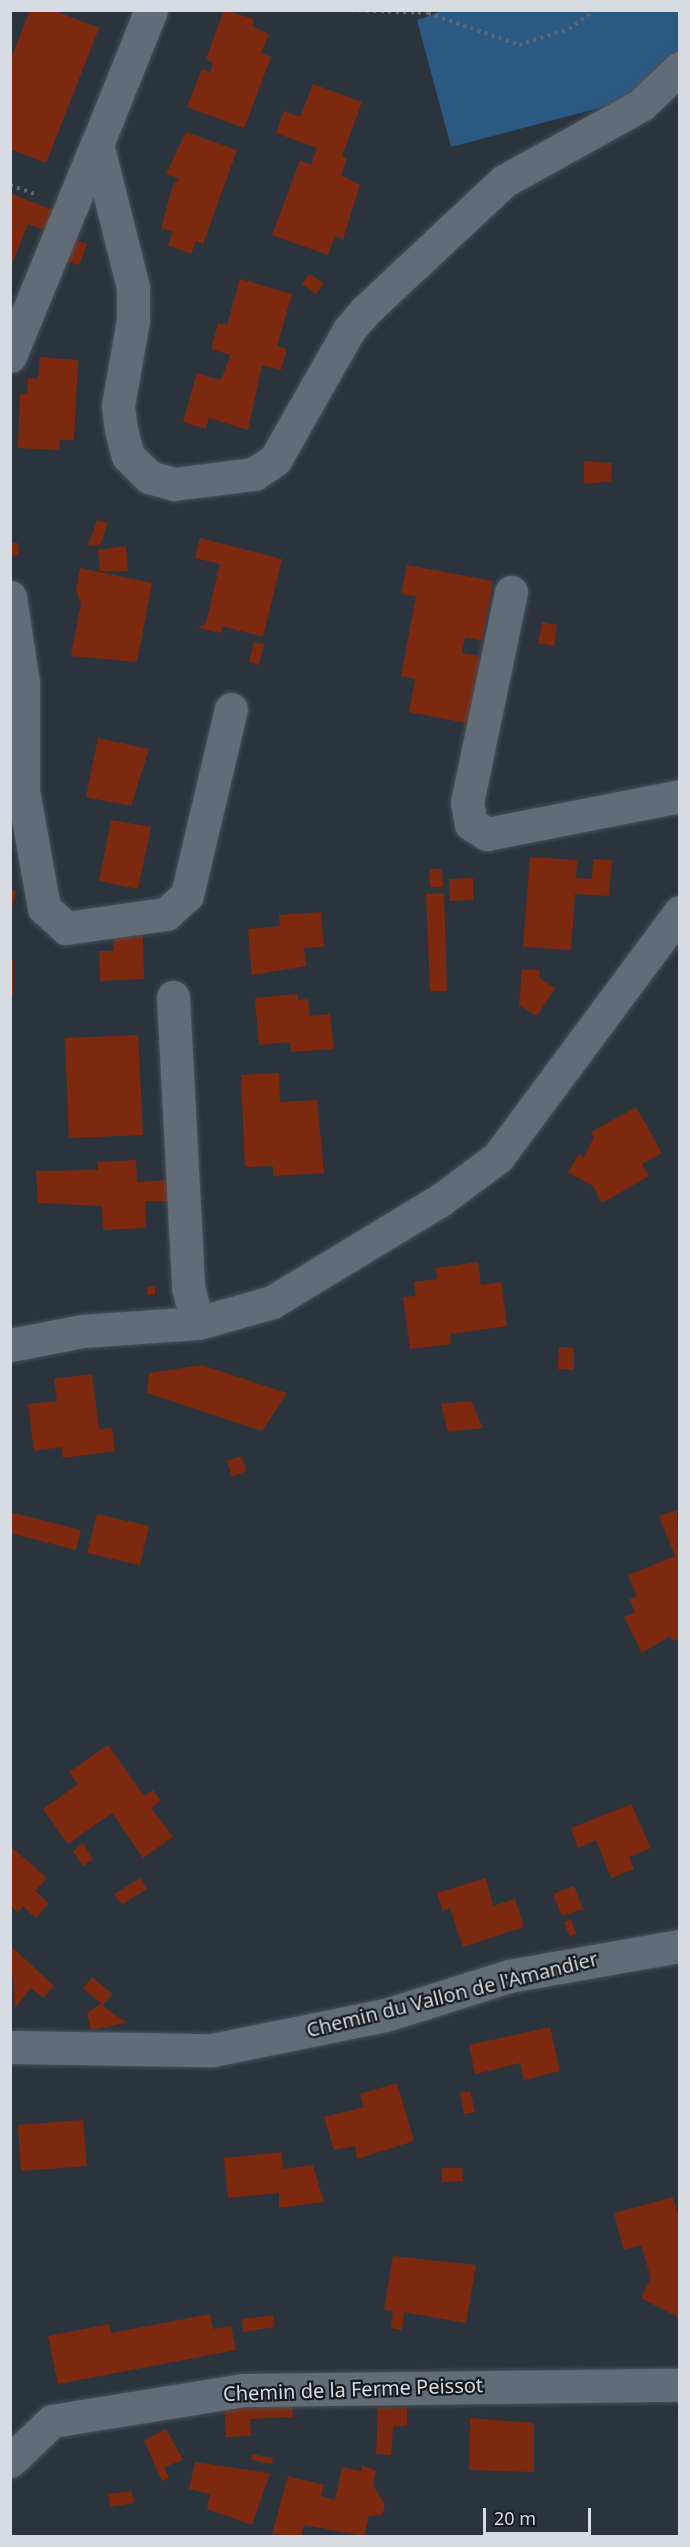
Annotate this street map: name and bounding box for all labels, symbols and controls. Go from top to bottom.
street label: Chemin du Vallon de l'Amandier [304,1946,600,2042]
street label: Chemin de la Ferme Peissot [223,2372,483,2406]
scale bar [486,2496,594,2534]
text: 20 m [494,2506,536,2530]

